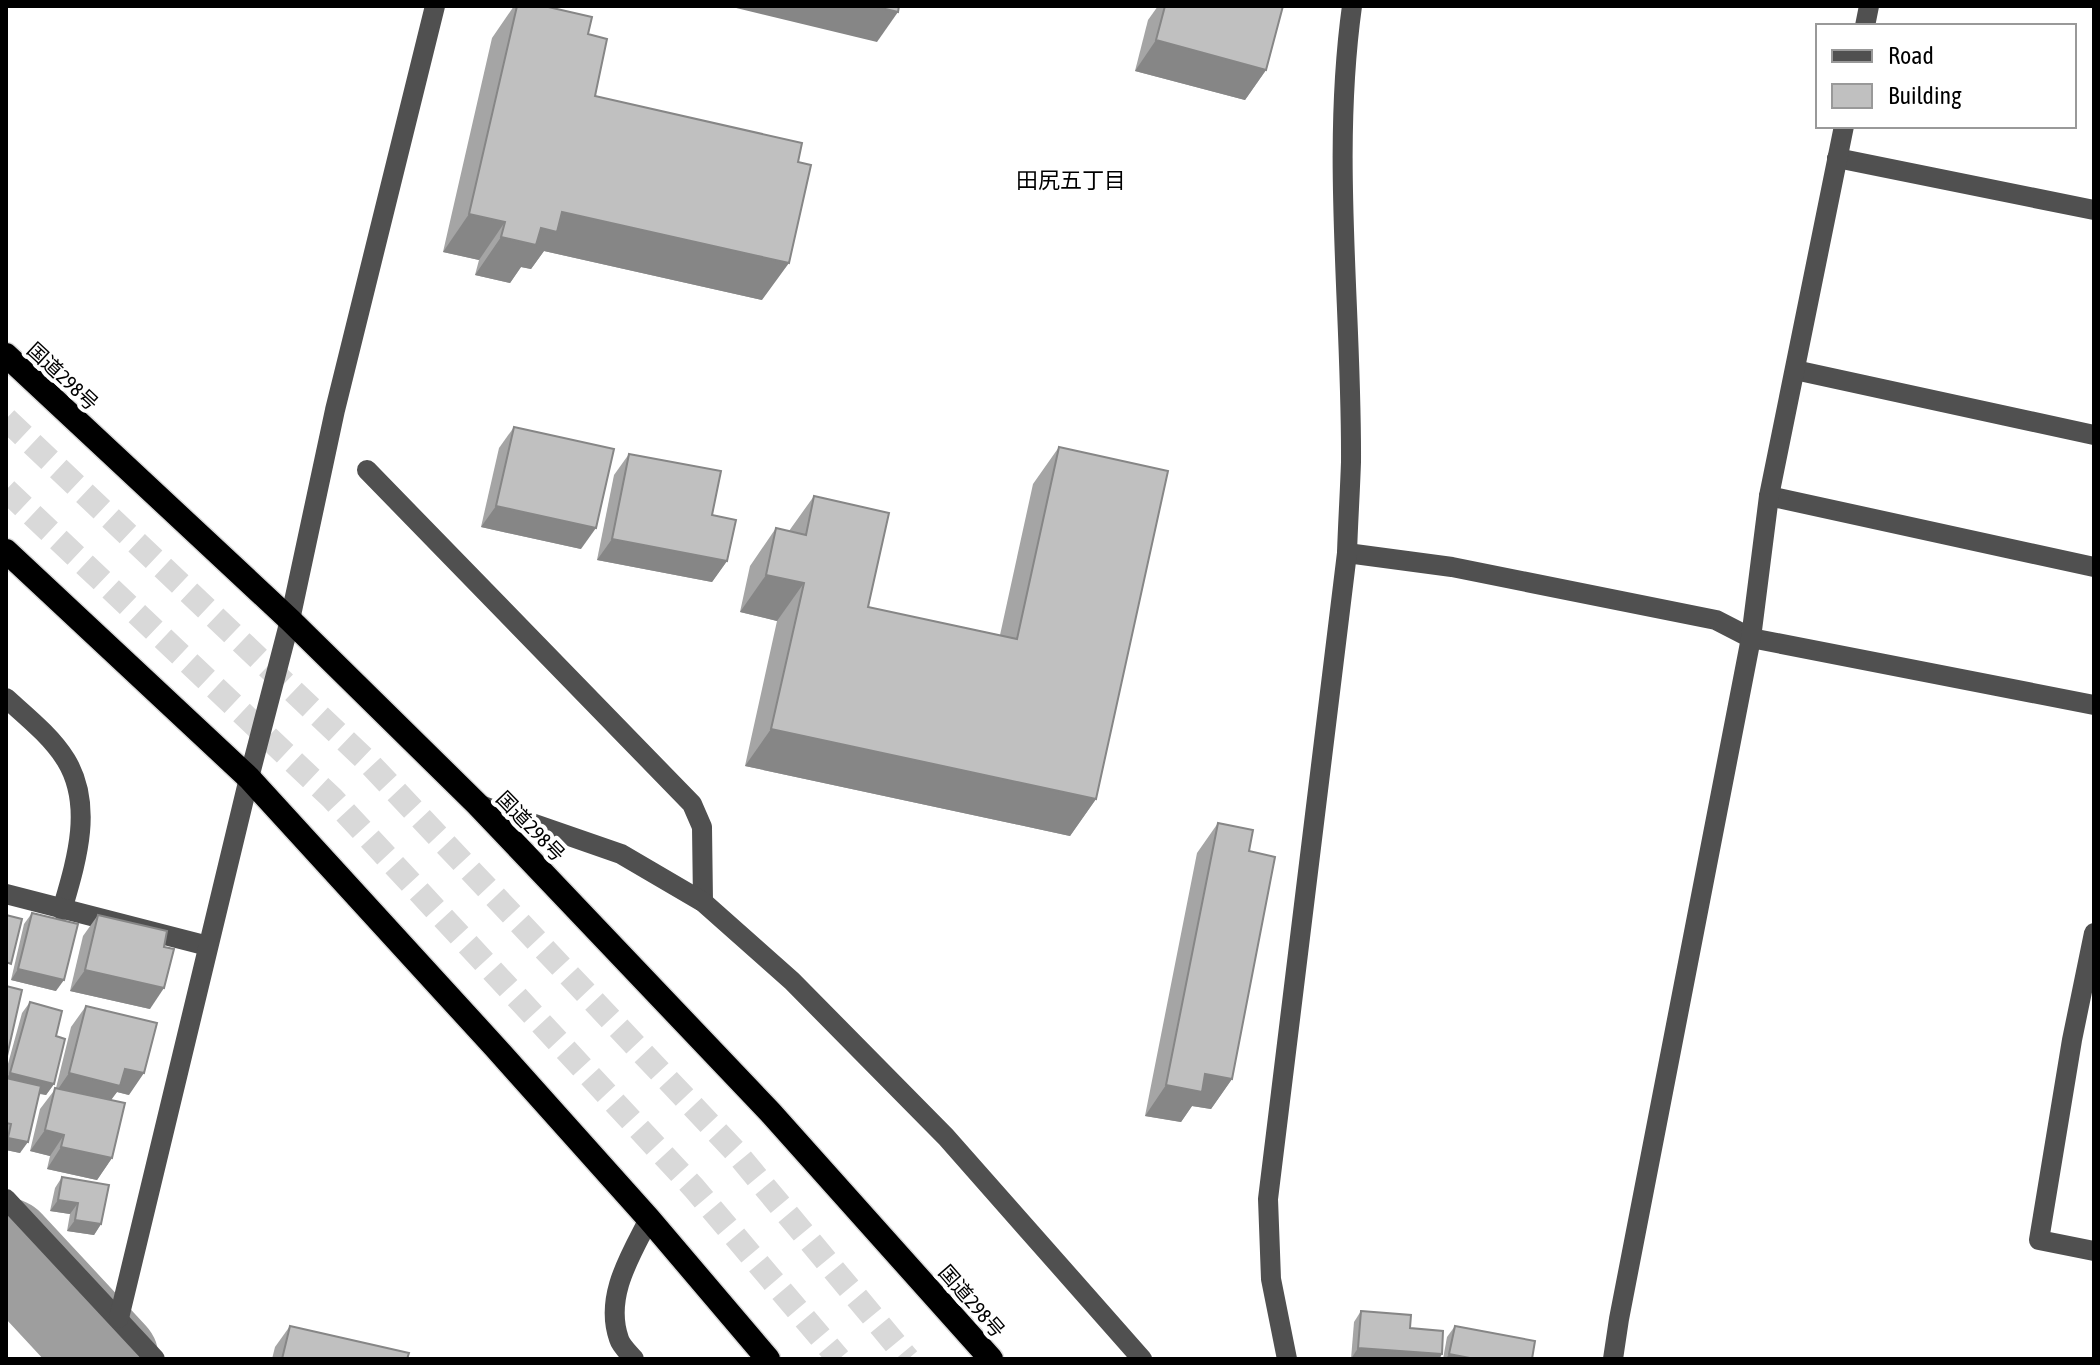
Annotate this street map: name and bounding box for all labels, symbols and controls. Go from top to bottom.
legend [1816,24,2076,128]
text: Road [1888,42,1934,69]
text: Building [1888,82,1962,109]
district label: 田尻五丁目 [1016,167,1126,193]
street label: 国道298号 [23,338,103,414]
street label: 国道298号 [492,786,570,866]
street label: 国道298号 [934,1260,1010,1342]

